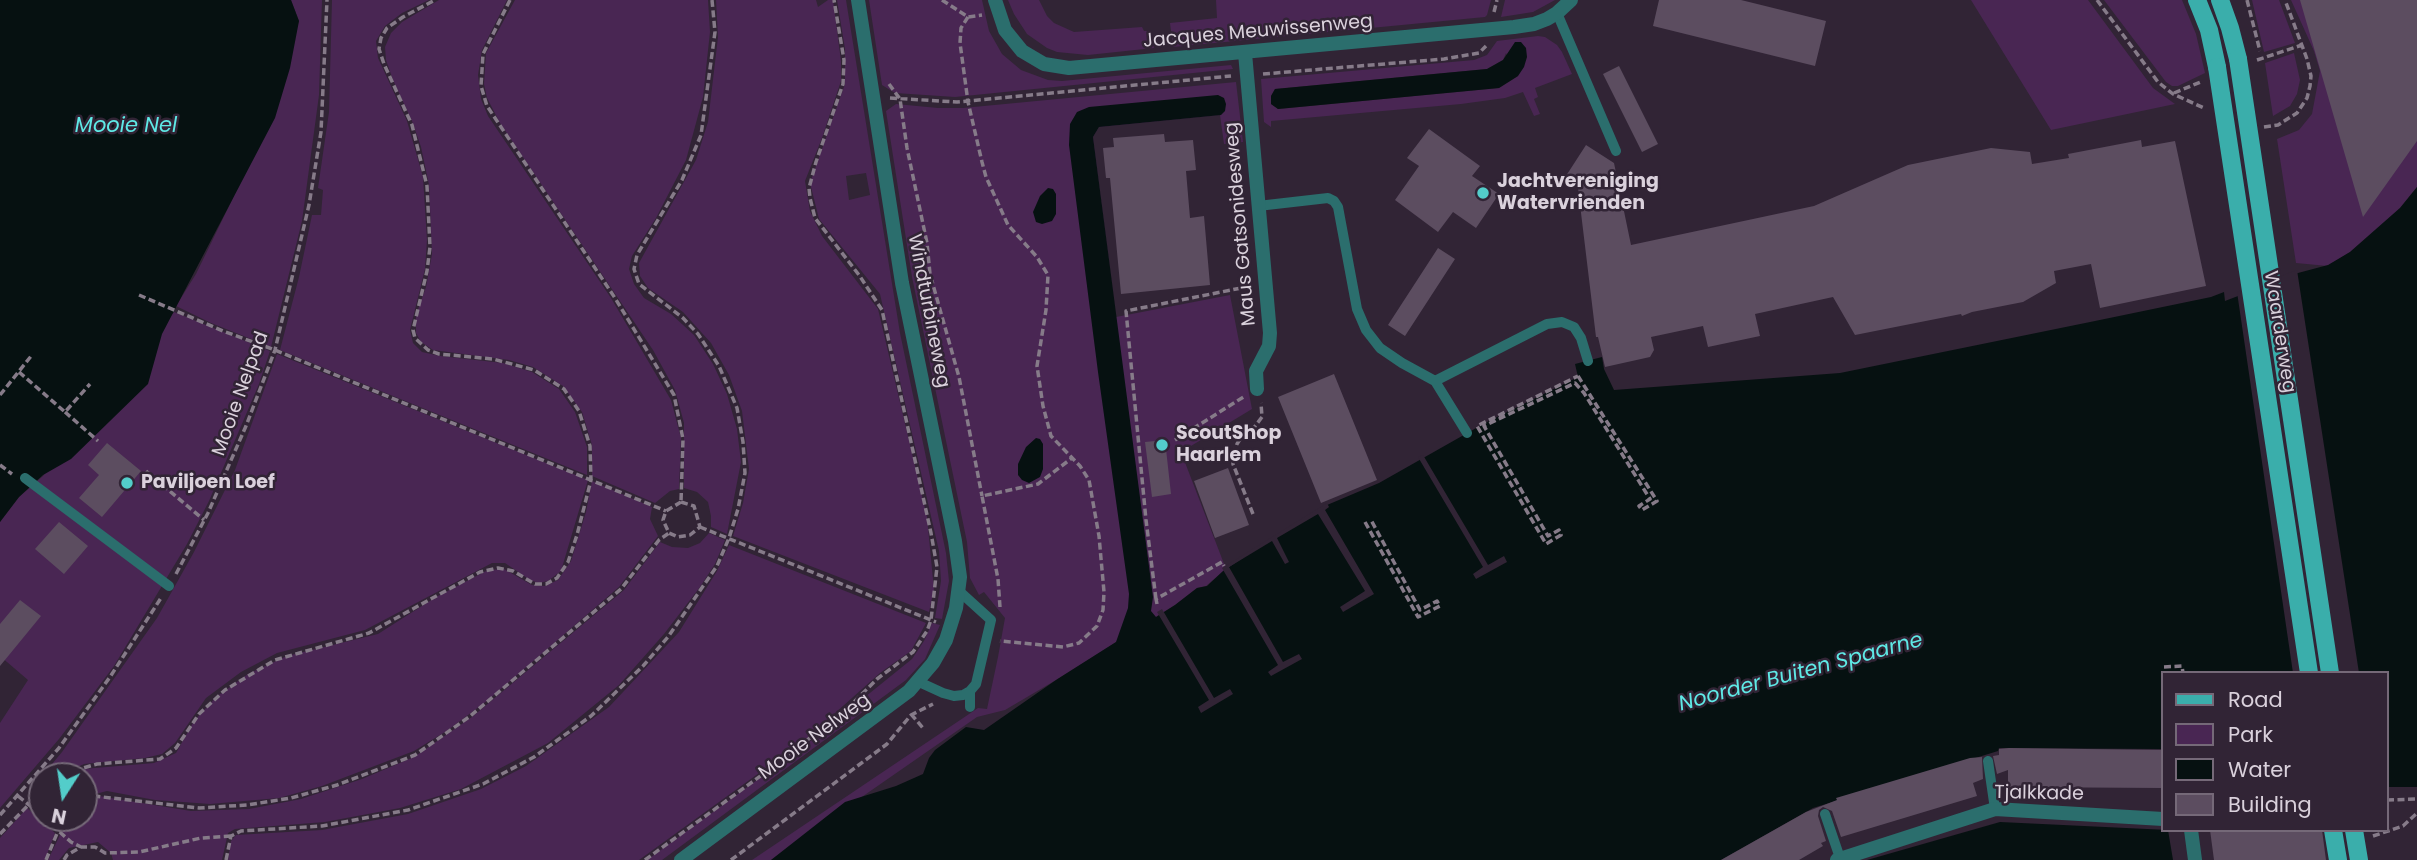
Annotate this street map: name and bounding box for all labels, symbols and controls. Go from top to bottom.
street label: Jacques Meuwissenweg [1142,11,1374,53]
water label: Mooie Nel [75,114,177,140]
street label: Maus Gatsonidesweg [1221,121,1261,327]
place label: Jachtvereniging Watervrienden [1497,171,1659,215]
marker: Jachtvereniging Watervrienden [1475,185,1491,201]
street label: Windturbineweg [902,232,954,390]
street label: Waarderweg [2258,269,2300,395]
street label: Mooie Nelpad [208,329,274,459]
place label: ScoutShop Haarlem [1176,423,1281,467]
marker: ScoutShop Haarlem [1154,437,1170,453]
place label: Paviljoen Loef [141,472,275,494]
marker: Paviljoen Loef [119,475,135,491]
water label: Noorder Buiten Spaarne [1676,628,1926,718]
legend [2162,671,2389,832]
text: Road [2228,685,2283,714]
street label: Mooie Nelweg [755,689,875,785]
text: Park [2228,720,2273,749]
text: Water [2228,755,2291,784]
north arrow [28,762,98,832]
street label: Tjalkkade [1994,782,2084,806]
text: Building [2228,790,2312,819]
text: N [49,801,69,831]

